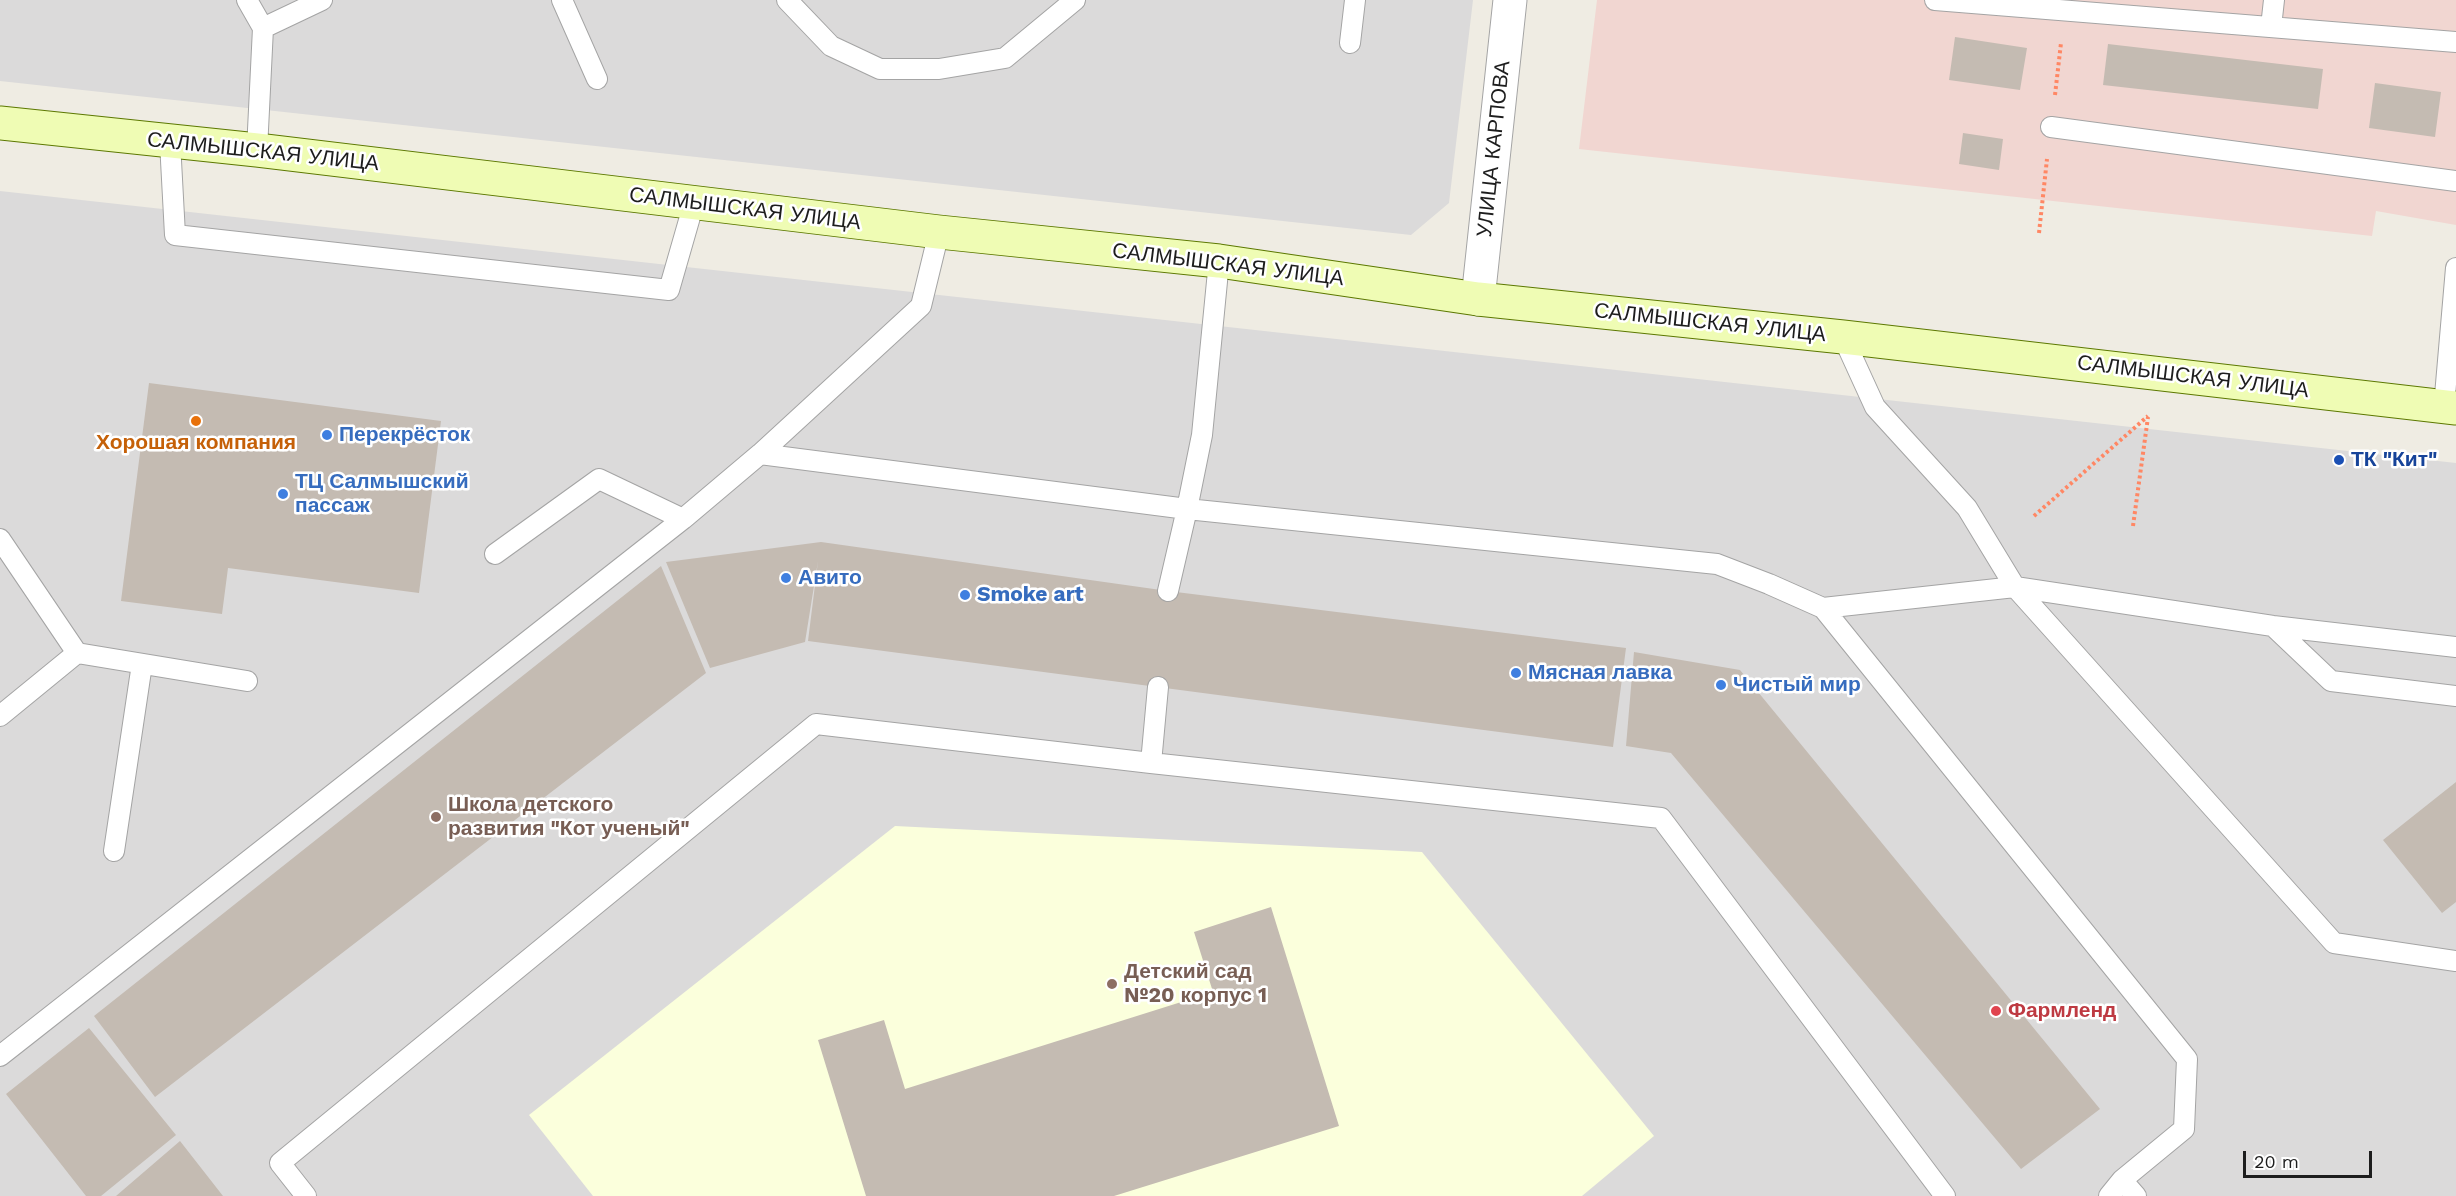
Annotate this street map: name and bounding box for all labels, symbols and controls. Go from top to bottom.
street label: УЛИЦА КАРПОВА [1472,60,1516,238]
street label: САЛМЫШСКАЯ УЛИЦА [146,127,380,177]
street label: САЛМЫШСКАЯ УЛИЦА [628,182,862,236]
street label: САЛМЫШСКАЯ УЛИЦА [1111,238,1345,292]
street label: САЛМЫШСКАЯ УЛИЦА [1593,298,1827,348]
street label: САЛМЫШСКАЯ УЛИЦА [2076,350,2310,404]
marker: Хорошая компания [189,414,203,428]
place label: Перекрёсток [339,422,470,448]
marker: Перекрёсток [320,428,334,442]
place label: Хорошая компания [96,430,296,456]
place label: ТК "Кит" [2351,447,2437,473]
marker: ТК "Кит" [2332,453,2346,467]
place label: ТЦ Салмышский пассаж [295,469,469,519]
marker: ТЦ Салмышский пассаж [276,487,290,501]
place label: Авито [798,565,862,591]
marker: Авито [779,571,793,585]
place label: Smoke art [977,582,1084,608]
marker: Smoke art [958,588,972,602]
place label: Мясная лавка [1528,660,1672,686]
marker: Мясная лавка [1509,666,1523,680]
place label: Чистый мир [1733,672,1861,698]
marker: Чистый мир [1714,678,1728,692]
place label: Школа детского развития "Кот ученый" [448,792,690,842]
marker: Школа детского развития "Кот ученый" [429,810,443,824]
place label: Детский сад №20 корпус 1 [1124,959,1267,1009]
marker: Детский сад №20 корпус 1 [1105,977,1119,991]
place label: Фармленд [2008,998,2116,1024]
marker: Фармленд [1989,1004,2003,1018]
scale bar [2246,1139,2375,1177]
text: 20 m [2254,1151,2299,1172]

